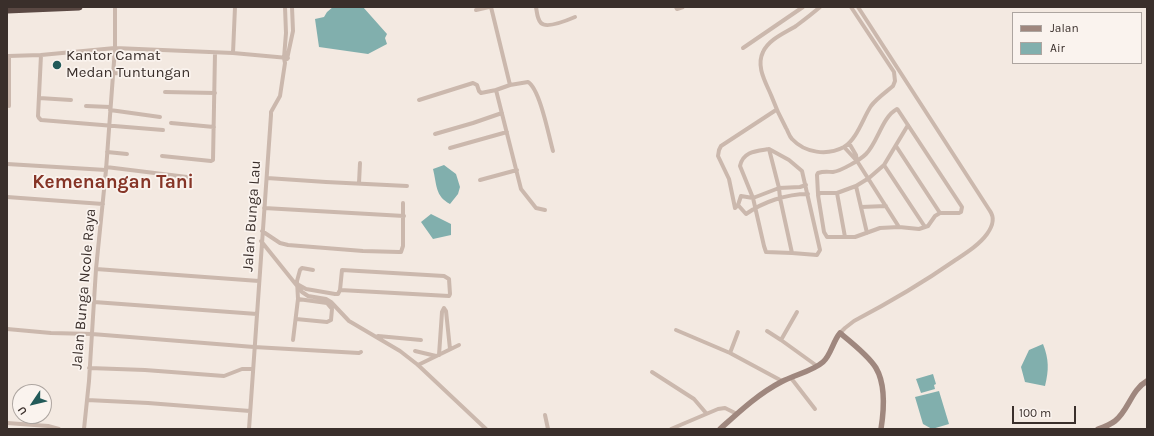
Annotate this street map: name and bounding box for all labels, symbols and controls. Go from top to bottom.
legend [1012,12,1142,64]
text: Jalan [1050,21,1079,35]
text: Air [1050,41,1065,55]
place label: Kantor Camat Medan Tuntungan [66,47,190,82]
marker: Kantor Camat Medan Tuntungan [51,59,63,71]
street label: Jalan Bunga Lau [239,160,265,272]
district label: Kemenangan Tani [32,172,194,194]
street label: Jalan Bunga Ncole Raya [68,208,100,370]
north arrow [12,384,52,424]
scale bar [1014,398,1078,424]
text: U [15,404,30,417]
text: 100 m [1019,406,1051,420]

